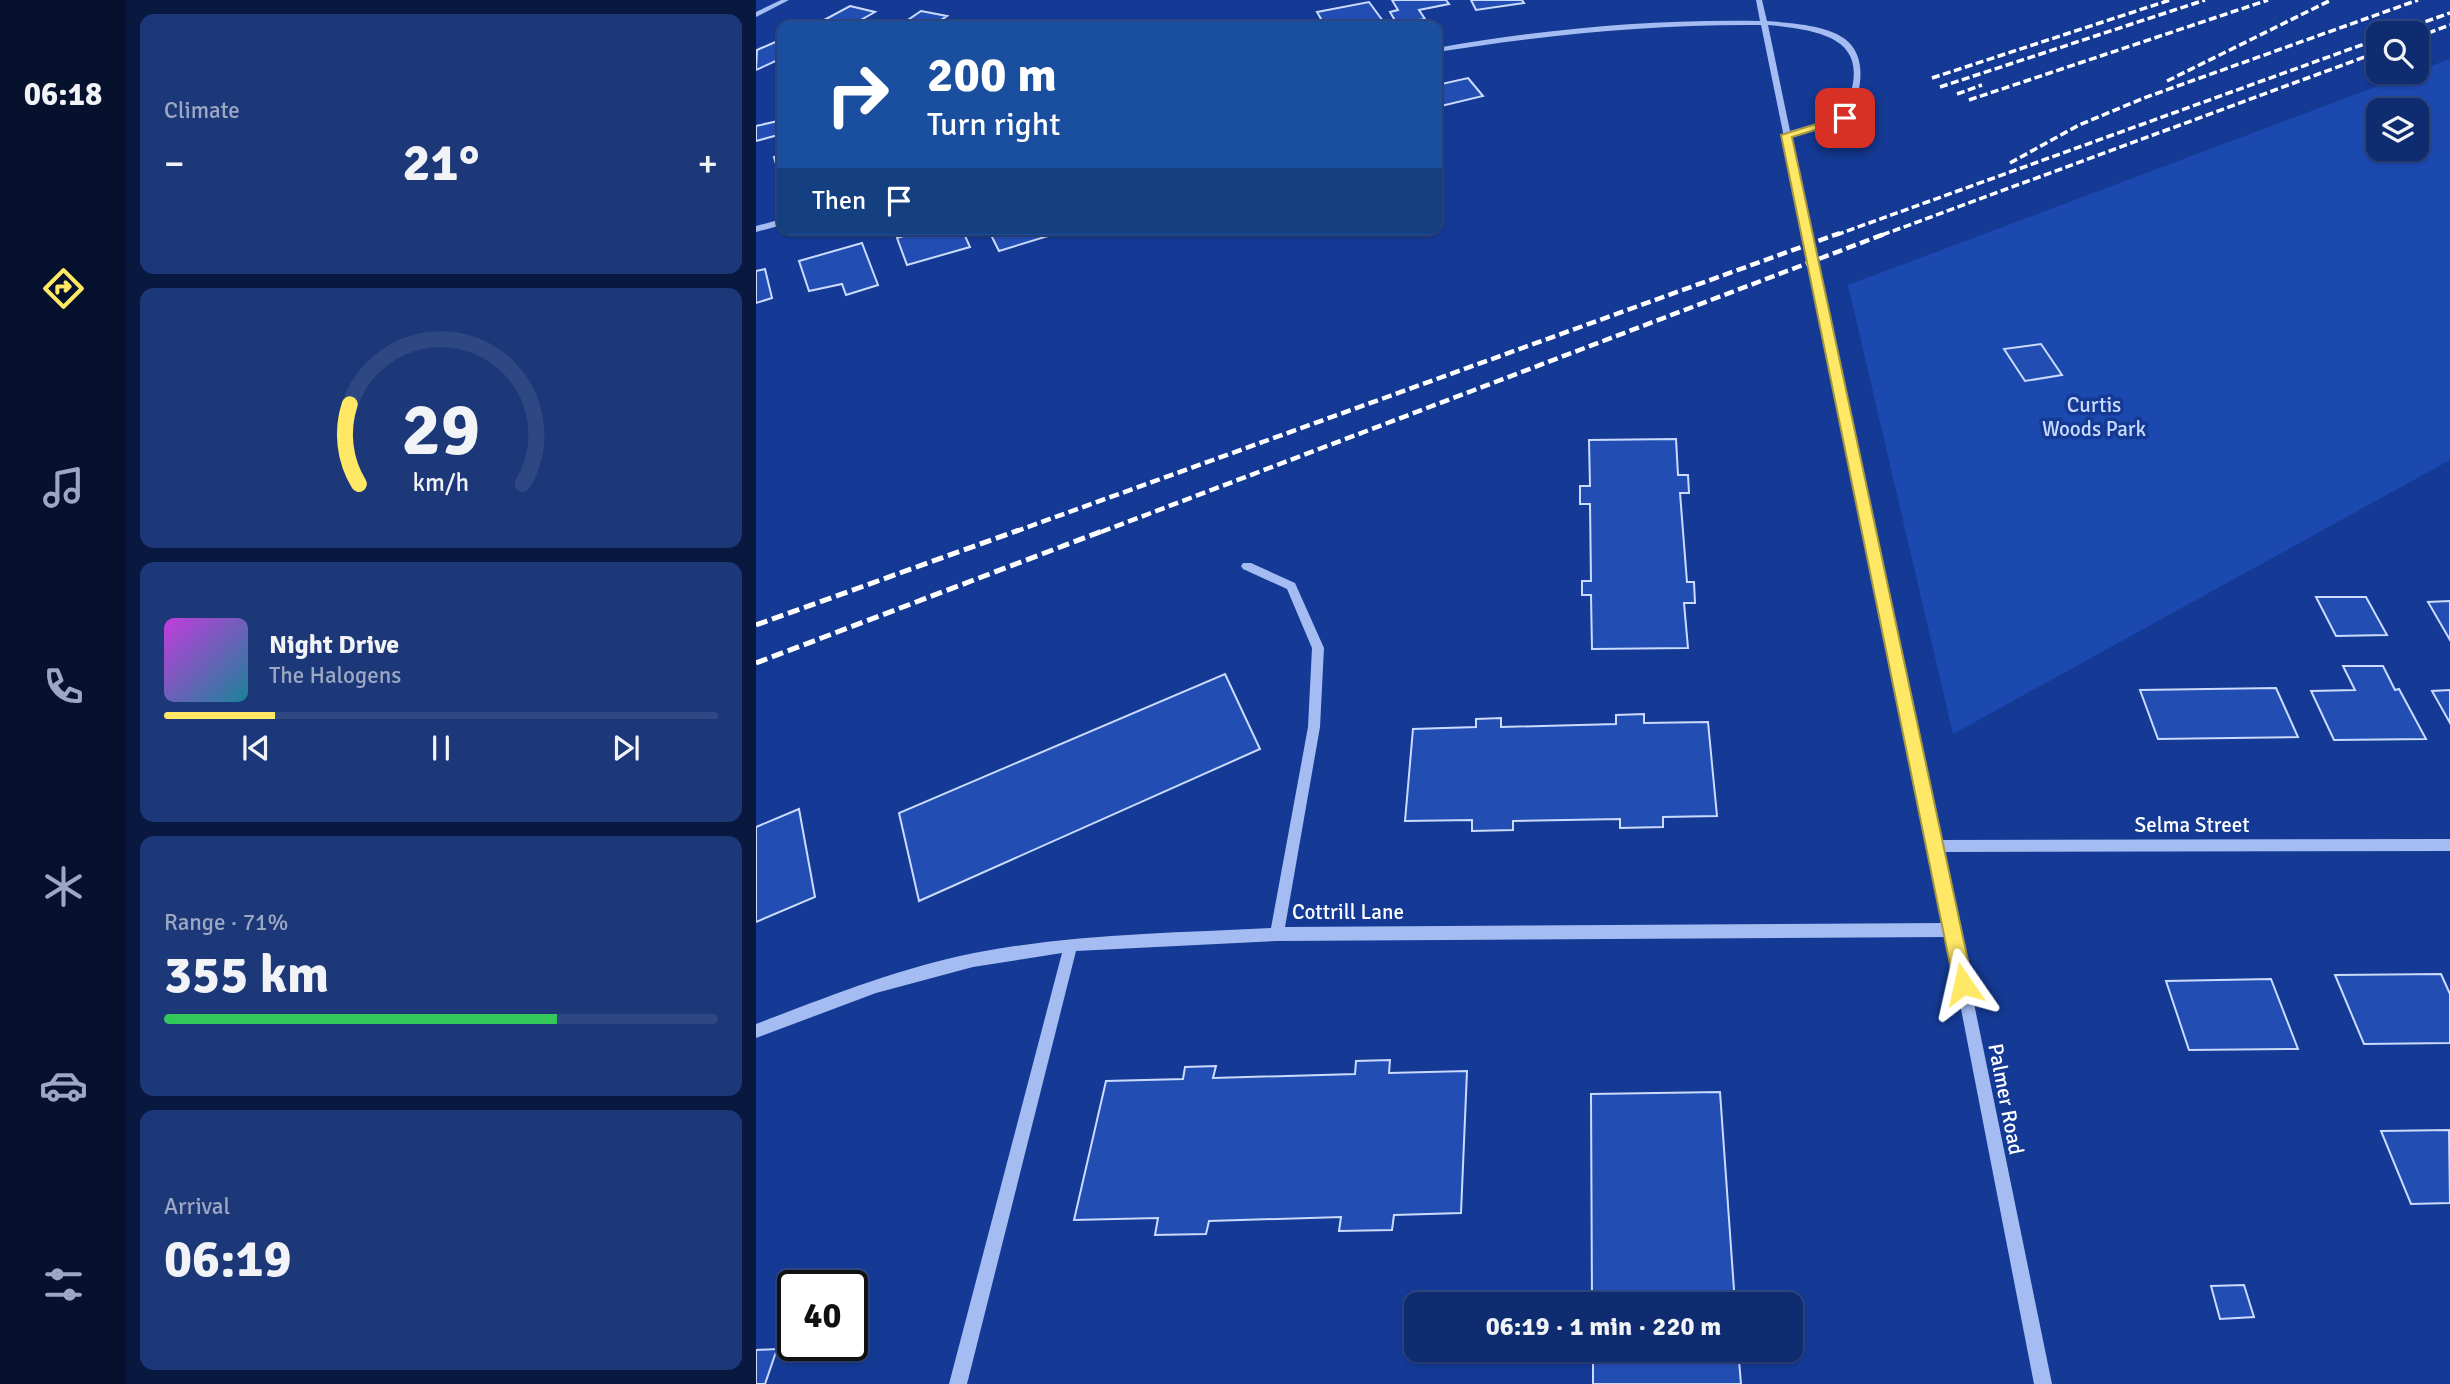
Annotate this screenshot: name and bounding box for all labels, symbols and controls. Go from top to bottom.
map controls [2366,21,2429,161]
button: search [2366,21,2429,84]
text: 200 m [927,45,1057,105]
icon: right [812,49,903,140]
text: 06:18 [24,75,102,114]
pin [1815,88,1875,148]
text: Climate [164,96,240,125]
button: layers [2366,98,2429,161]
icon: arrive [1826,99,1864,137]
text: Turn right [927,105,1060,144]
text: 21° [403,131,479,195]
text: − [164,140,185,187]
text: + [697,140,718,187]
icon: arrive [880,182,918,220]
text: Then [812,185,866,217]
icon: directions [39,264,88,313]
text: 29 [402,386,480,475]
park label: Curtis Woods Park [2042,392,2147,442]
icon: music [39,463,88,512]
text: km/h [413,467,469,498]
text: Night Drive [269,629,399,661]
text: The Halogens [269,661,401,690]
icon: phone [39,662,88,711]
icon: previous [237,729,275,767]
icon: pause [422,729,460,767]
icon: next [607,729,645,767]
street label: Selma Street [2134,812,2250,838]
icon: climate [39,862,88,911]
street label: Cottrill Lane [1292,899,1404,925]
text: Range · 71% [164,908,288,937]
text: 355 km [164,943,329,1007]
position arrow [1926,947,2000,1021]
street label: Palmer Road [1982,1041,2030,1157]
icon: car [39,1061,88,1110]
text: Arrival [164,1192,230,1221]
text: 06:19 [164,1227,292,1291]
icon: filters [39,1260,88,1309]
speed limit sign: 40 [777,1270,868,1361]
text: 06:19 · 1 min · 220 m [1486,1311,1721,1343]

